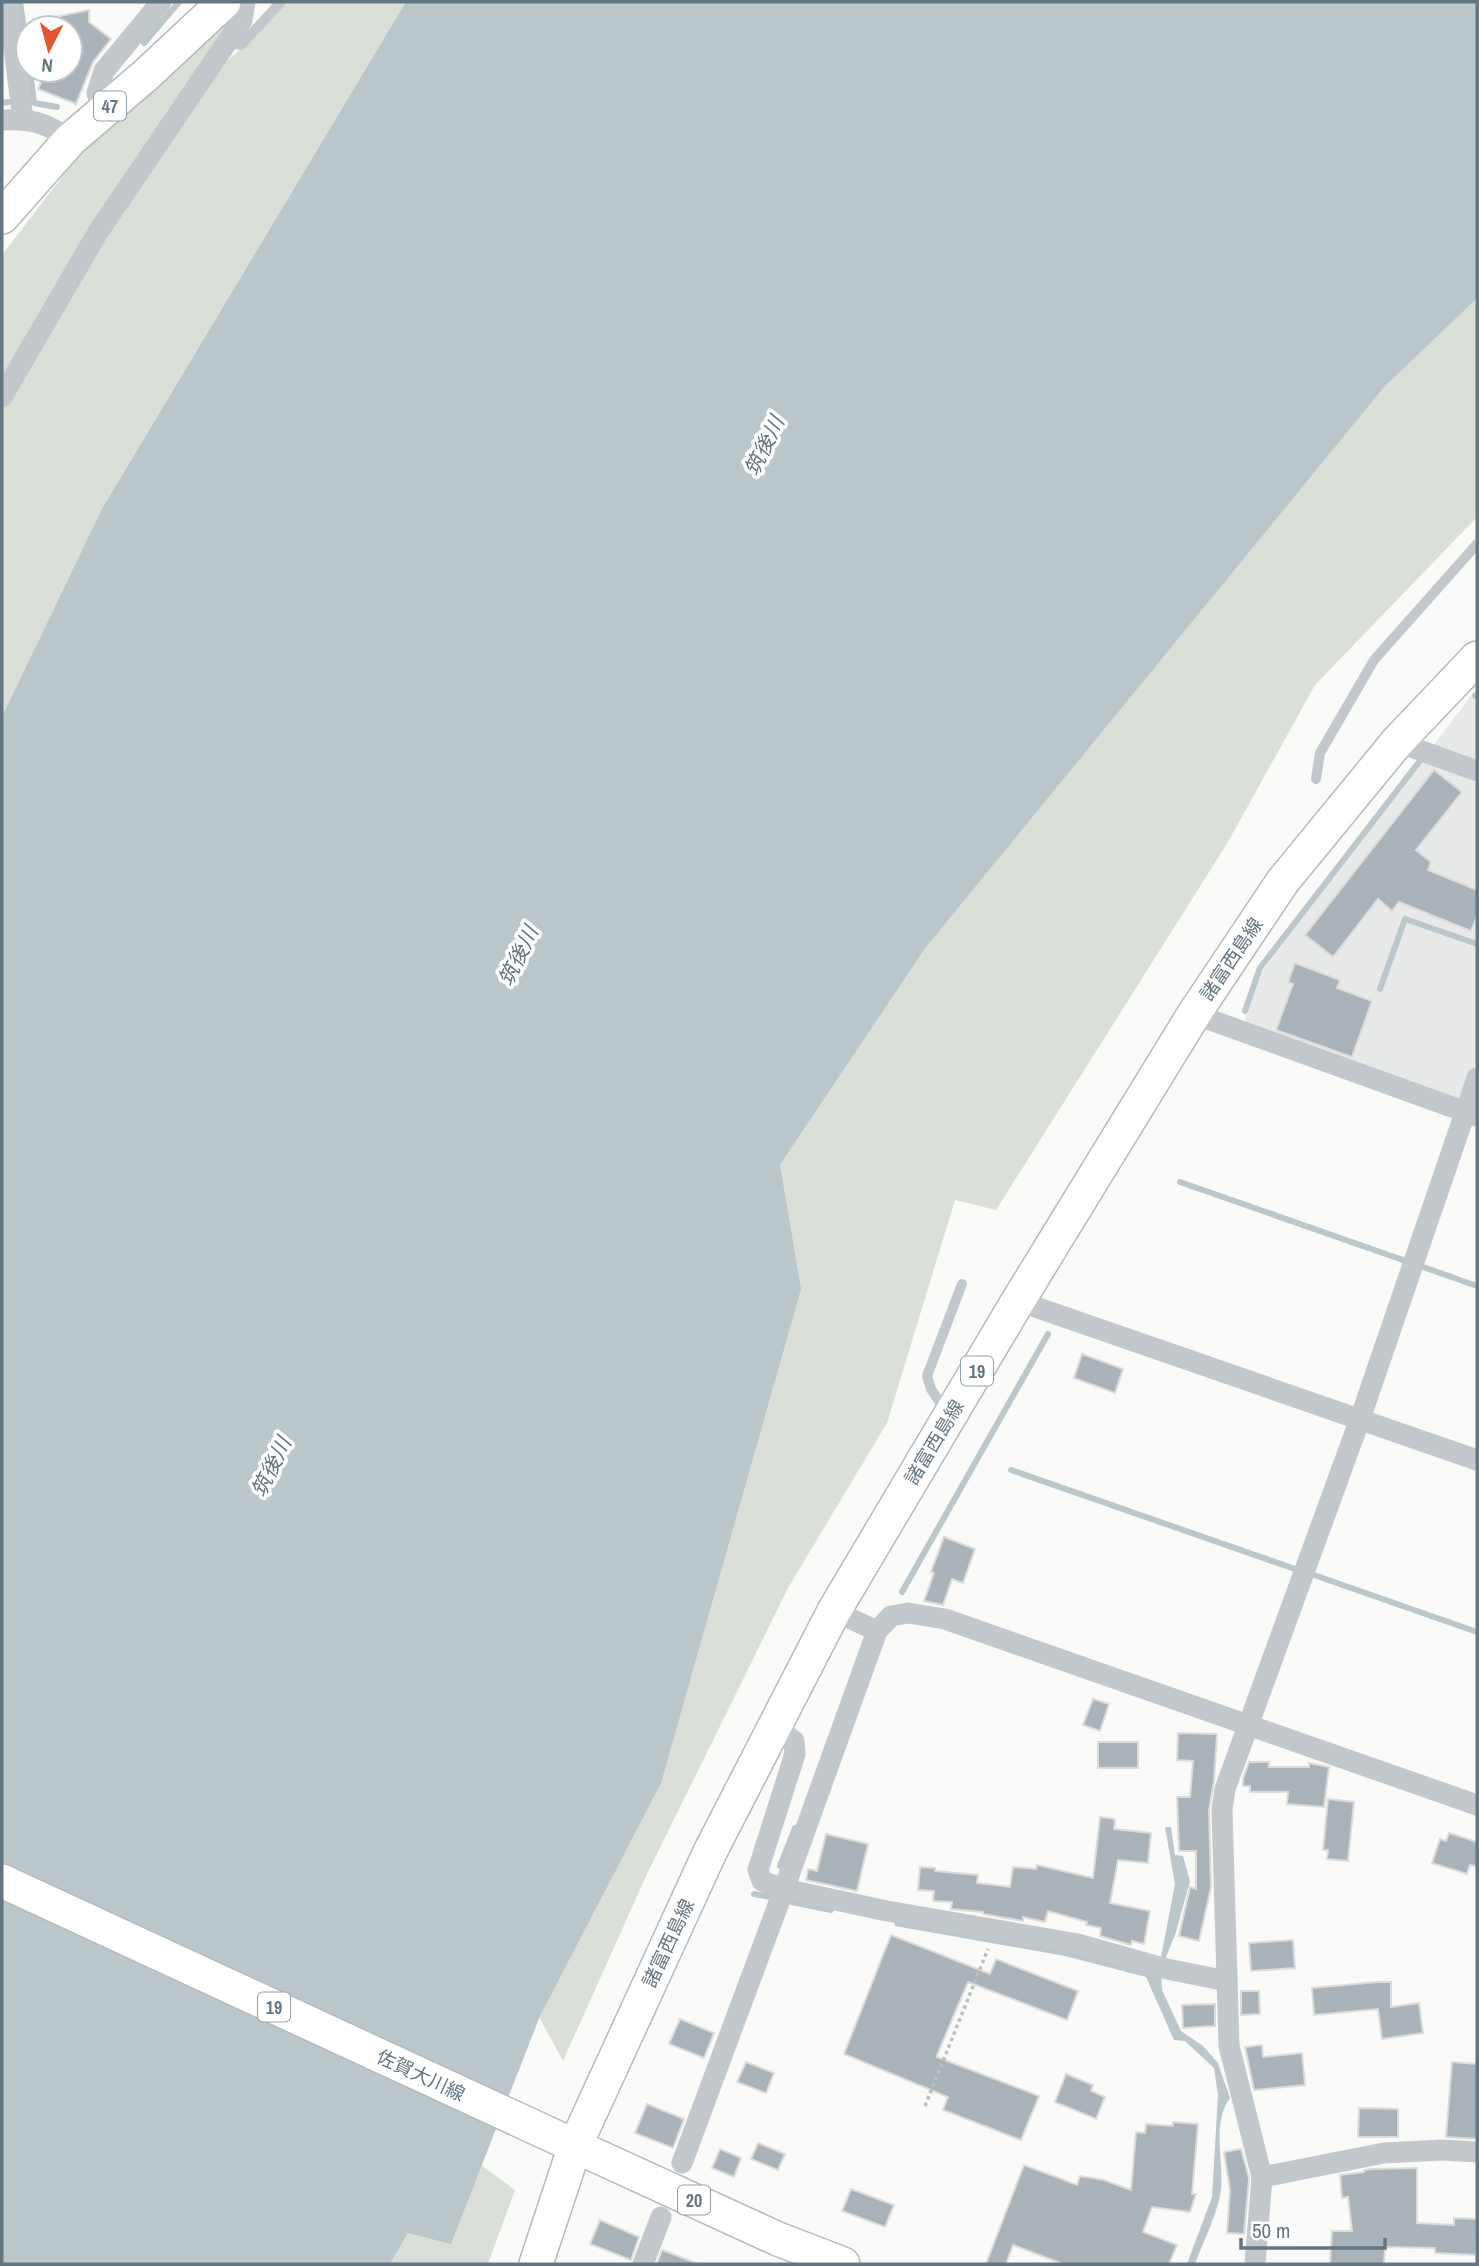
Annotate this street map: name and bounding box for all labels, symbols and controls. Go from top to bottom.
north arrow [14,14,84,84]
text: N [40,52,54,79]
road number: 47 [94,92,126,120]
water label: 筑後川 [737,410,792,481]
street label: 諸富西島線 [1194,912,1268,1006]
water label: 筑後川 [491,920,546,991]
road number: 19 [961,1356,993,1386]
street label: 諸富西島線 [898,1395,970,1489]
water label: 筑後川 [244,1431,299,1502]
street label: 諸富西島線 [636,1894,700,1992]
road number: 19 [258,1993,290,2022]
street label: 佐賀大川線 [372,2043,470,2107]
road number: 20 [678,2186,710,2214]
scale bar [1241,2206,1384,2250]
text: 50 m [1252,2216,1290,2245]

